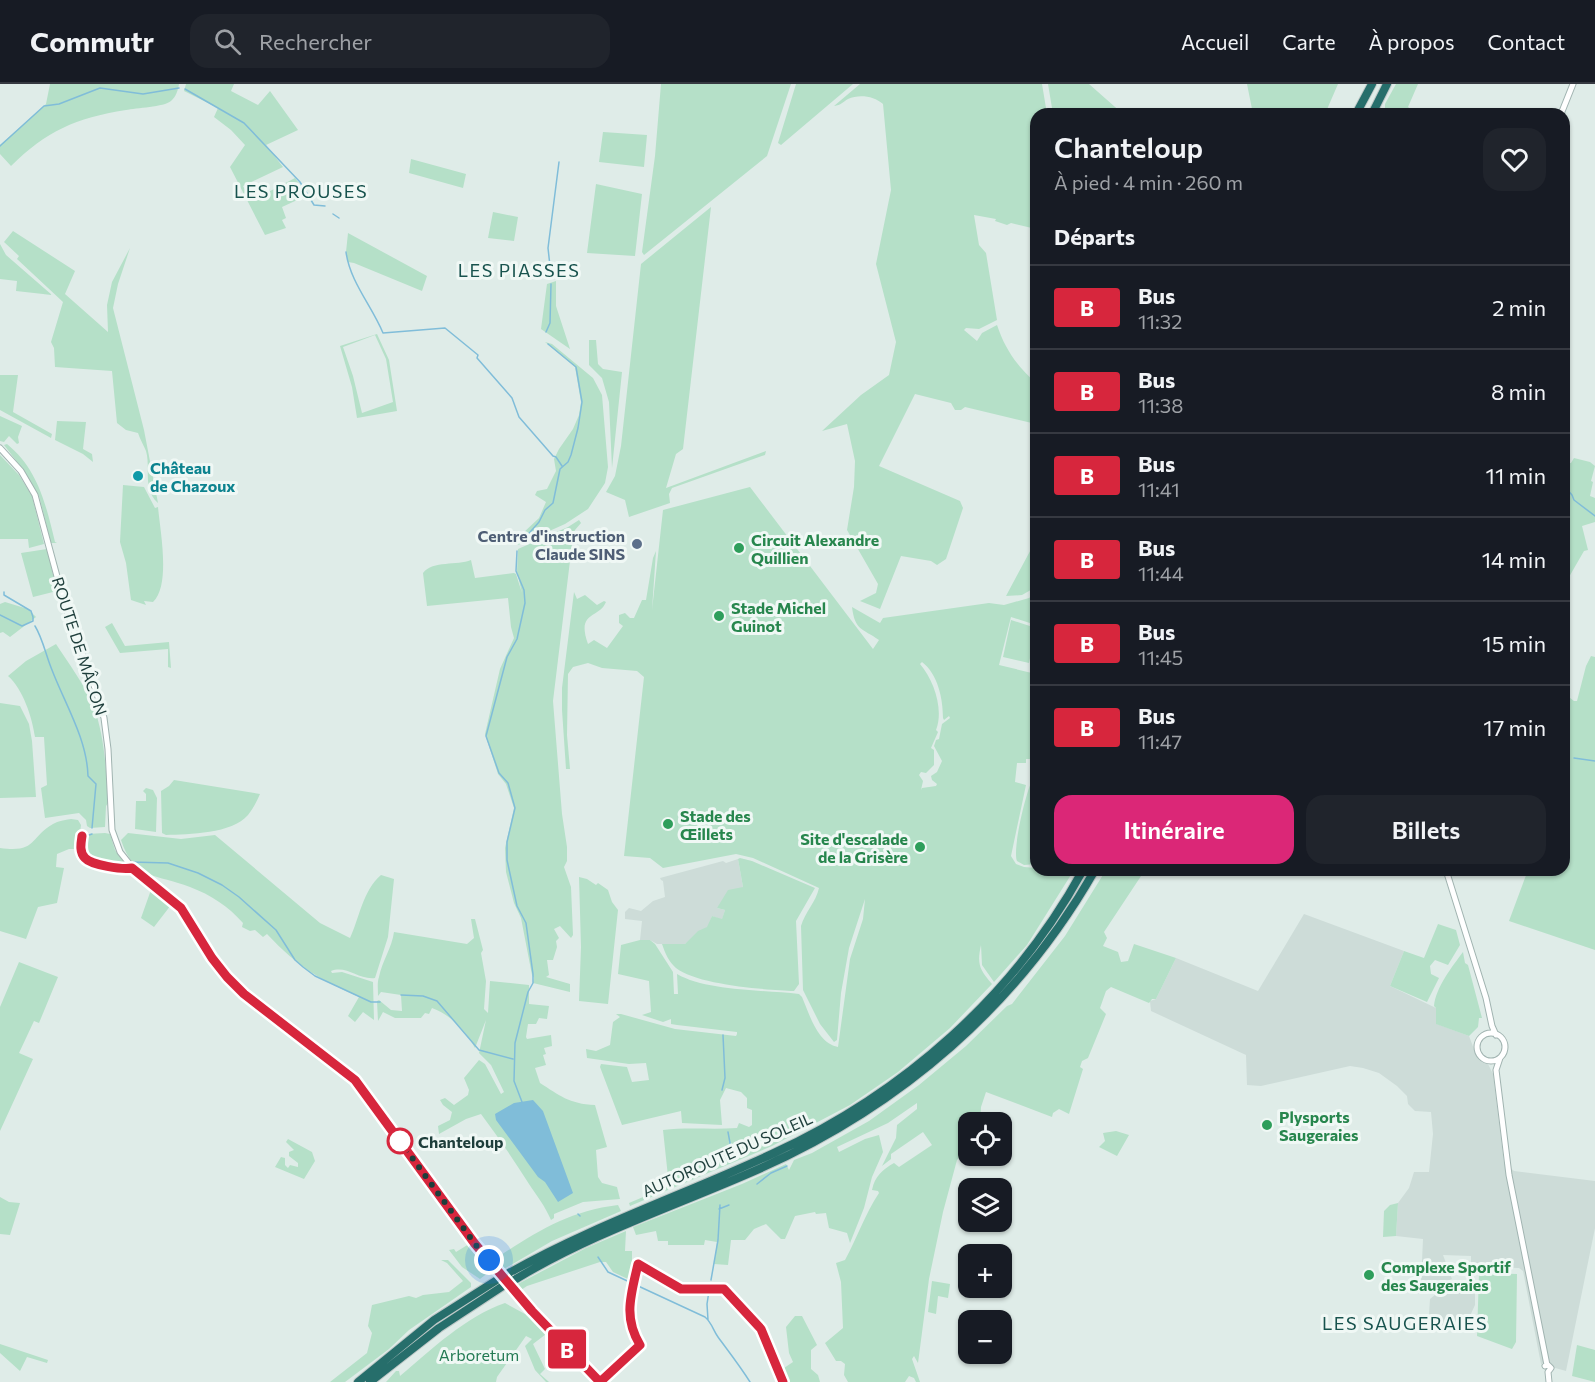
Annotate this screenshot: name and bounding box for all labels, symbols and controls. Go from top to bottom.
search box [190,14,610,68]
text: Commutr [30,24,154,58]
icon: search [211,25,244,58]
text: Rechercher [259,28,372,55]
text: Accueil [1181,29,1249,54]
text: Carte [1282,29,1336,54]
text: À propos [1369,29,1454,54]
text: Contact [1487,29,1565,54]
button: heart [1483,128,1546,191]
text: Chanteloup [1054,130,1203,164]
text: À pied · 4 min · 260 m [1054,170,1243,194]
district label: LES PROUSES [234,180,368,202]
text: Départs [1054,223,1135,250]
district label: LES PIASSES [458,259,580,281]
text: Bus [1138,282,1175,309]
text: 2 min [1492,294,1546,321]
text: B [1080,295,1094,320]
text: 11:32 [1138,309,1182,333]
text: Bus [1138,366,1175,393]
text: 8 min [1491,378,1546,405]
text: B [1080,379,1094,404]
text: 11:38 [1138,393,1183,417]
text: Bus [1138,450,1175,477]
place label: Château de Chazoux [150,458,235,495]
text: 11 min [1486,462,1546,489]
text: B [1080,463,1094,488]
marker: Château de Chazoux [131,469,145,483]
text: 11:41 [1138,477,1180,501]
place label: Centre d'instruction Claude SINS [477,526,625,563]
place label: Circuit Alexandre Quillien [751,530,879,567]
text: Bus [1138,534,1175,561]
marker: Centre d'instruction Claude SINS [630,537,644,551]
marker: Circuit Alexandre Quillien [732,541,746,555]
text: 14 min [1482,546,1546,573]
text: B [1080,547,1094,572]
text: 11:44 [1138,561,1184,585]
street label: ROUTE DE MÂCON [49,574,111,718]
place label: Stade Michel Guinot [731,598,826,635]
marker: Stade Michel Guinot [712,609,726,623]
text: Bus [1138,618,1175,645]
text: 15 min [1482,630,1546,657]
text: B [1080,631,1094,656]
text: 11:45 [1138,645,1183,669]
text: Bus [1138,702,1175,729]
text: 17 min [1483,714,1546,741]
text: B [1080,715,1094,740]
text: 11:47 [1138,729,1182,753]
button: Itinéraire [1054,795,1294,864]
button: Billets [1306,795,1546,864]
place label: Stade des Œillets [680,806,751,843]
marker: Stade des Œillets [661,817,675,831]
place label: Site d'escalade de la Grisère [800,829,908,866]
marker: Site d'escalade de la Grisère [913,840,927,854]
place label: Plysports Saugeraies [1279,1107,1358,1144]
street label: AUTOROUTE DU SOLEIL [639,1108,815,1200]
map controls [958,1112,1012,1364]
button: locate [958,1112,1012,1166]
marker: Plysports Saugeraies [1260,1118,1274,1132]
marker: Chanteloup [387,1128,413,1154]
place label: Chanteloup [418,1132,504,1151]
button: layers [958,1178,1012,1232]
button: + [958,1244,1012,1298]
your location [474,1245,504,1275]
place label: Complexe Sportif des Saugeraies [1381,1257,1511,1294]
marker: Complexe Sportif des Saugeraies [1362,1268,1376,1282]
button: − [958,1310,1012,1364]
district label: LES SAUGERAIES [1322,1312,1488,1334]
line badge: B [548,1330,586,1368]
text: B [560,1337,574,1362]
park label: Arboretum [439,1345,519,1364]

